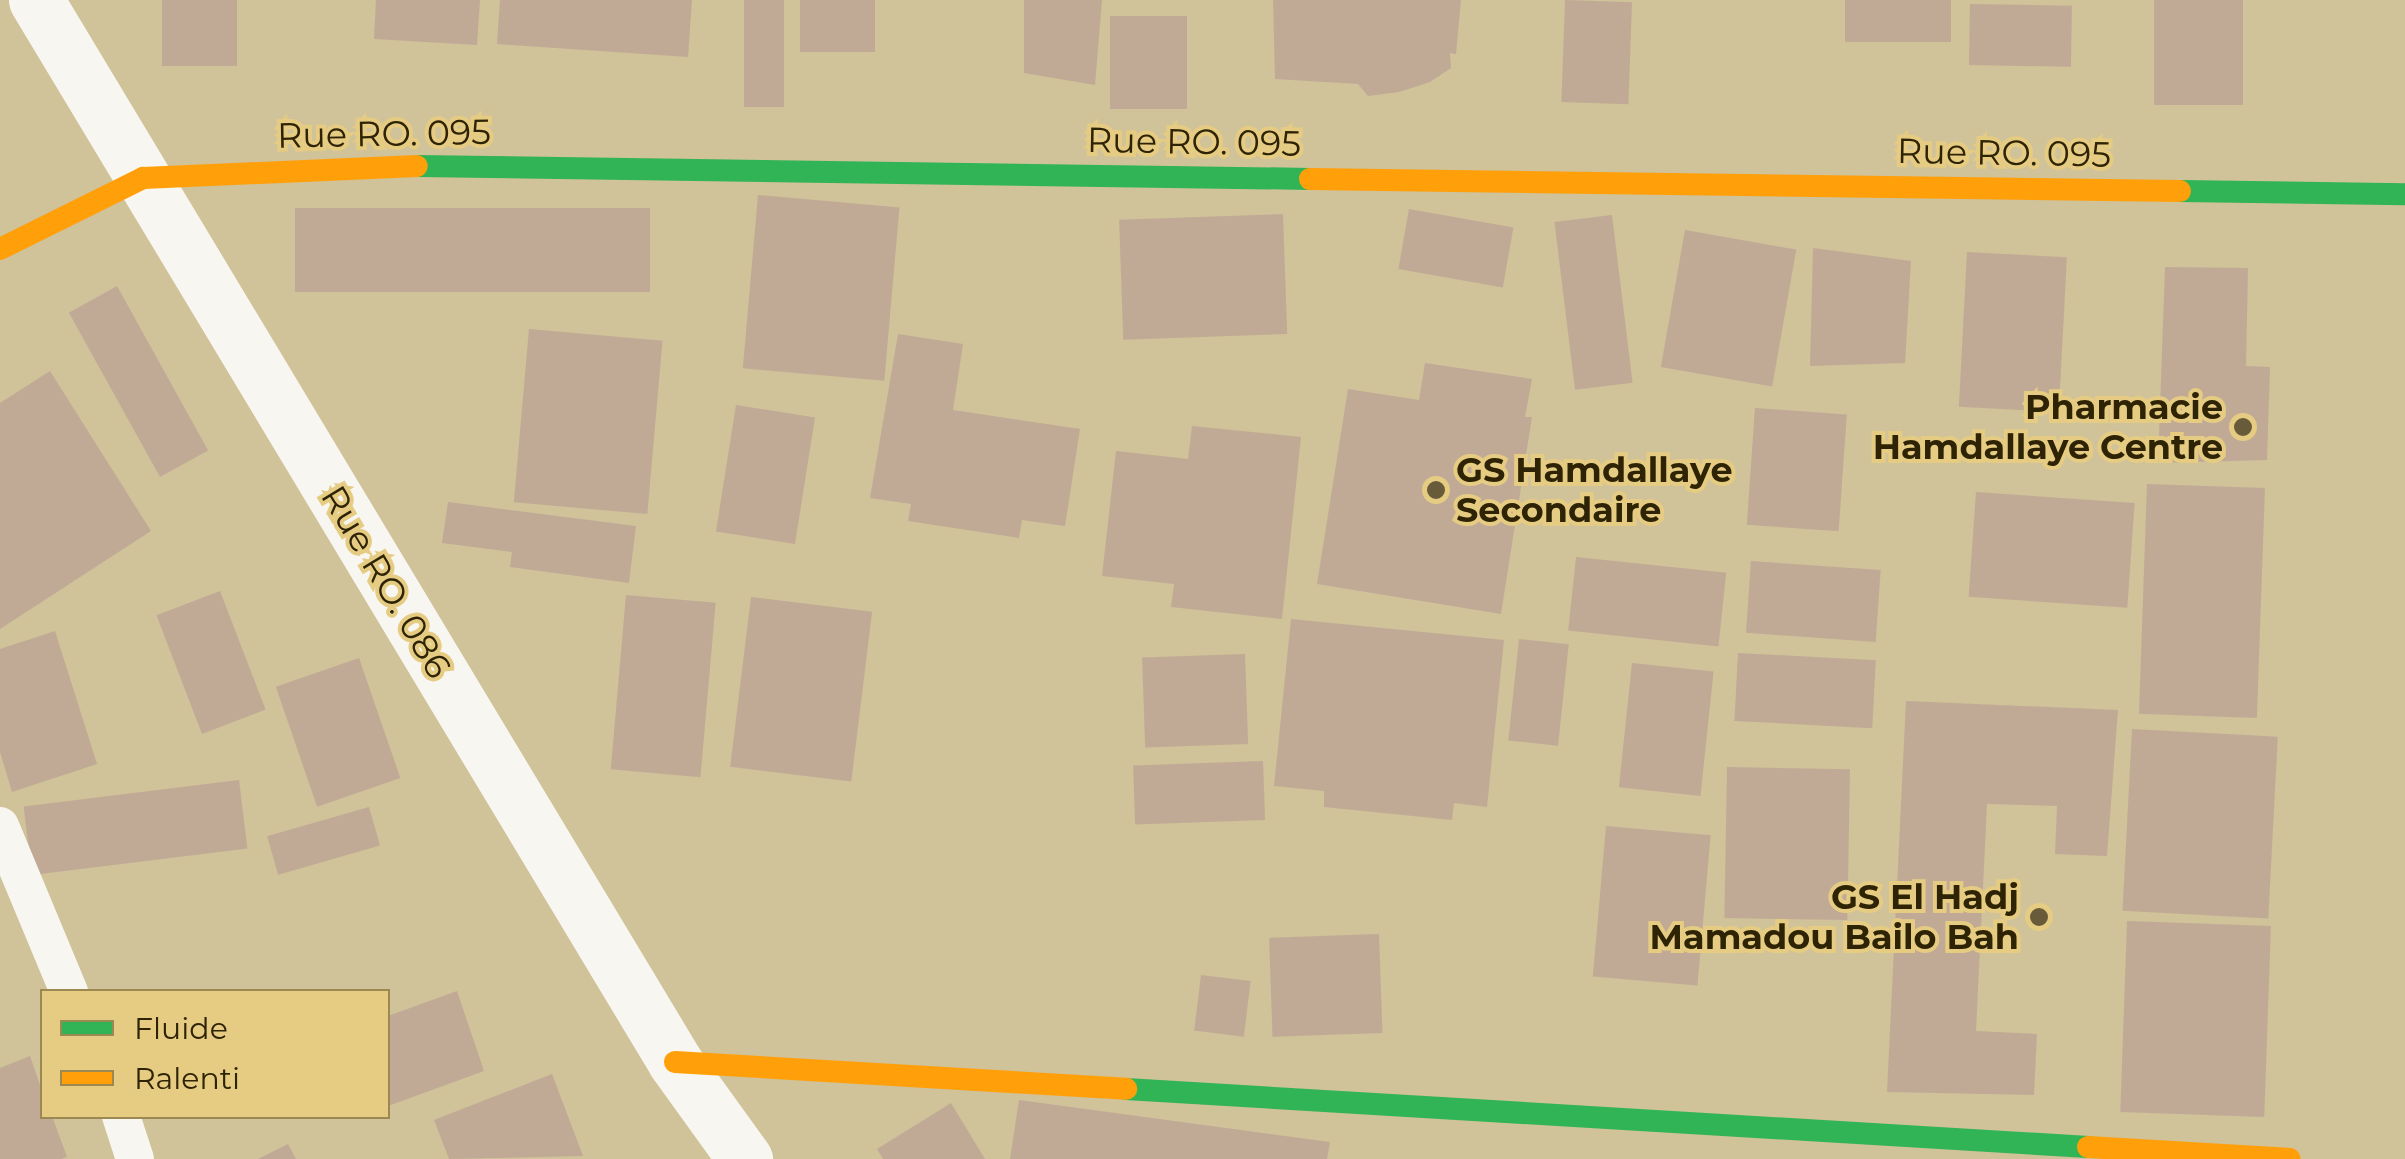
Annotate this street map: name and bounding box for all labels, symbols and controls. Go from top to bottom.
street label: Rue RO. 095 [277,111,491,157]
street label: Rue RO. 095 [1087,119,1301,165]
street label: Rue RO. 095 [1897,130,2111,176]
place label: Pharmacie Hamdallaye Centre [1873,386,2223,468]
marker: Pharmacie Hamdallaye Centre [2232,416,2254,438]
place label: GS Hamdallaye Secondaire [1456,449,1733,531]
street label: Rue RO. 086 [312,478,460,686]
marker: GS Hamdallaye Secondaire [1425,479,1447,501]
place label: GS El Hadj Mamadou Bailo Bah [1650,876,2019,958]
marker: GS El Hadj Mamadou Bailo Bah [2028,906,2050,928]
legend [40,989,390,1119]
text: Fluide [134,1010,228,1047]
text: Ralenti [134,1060,240,1097]

